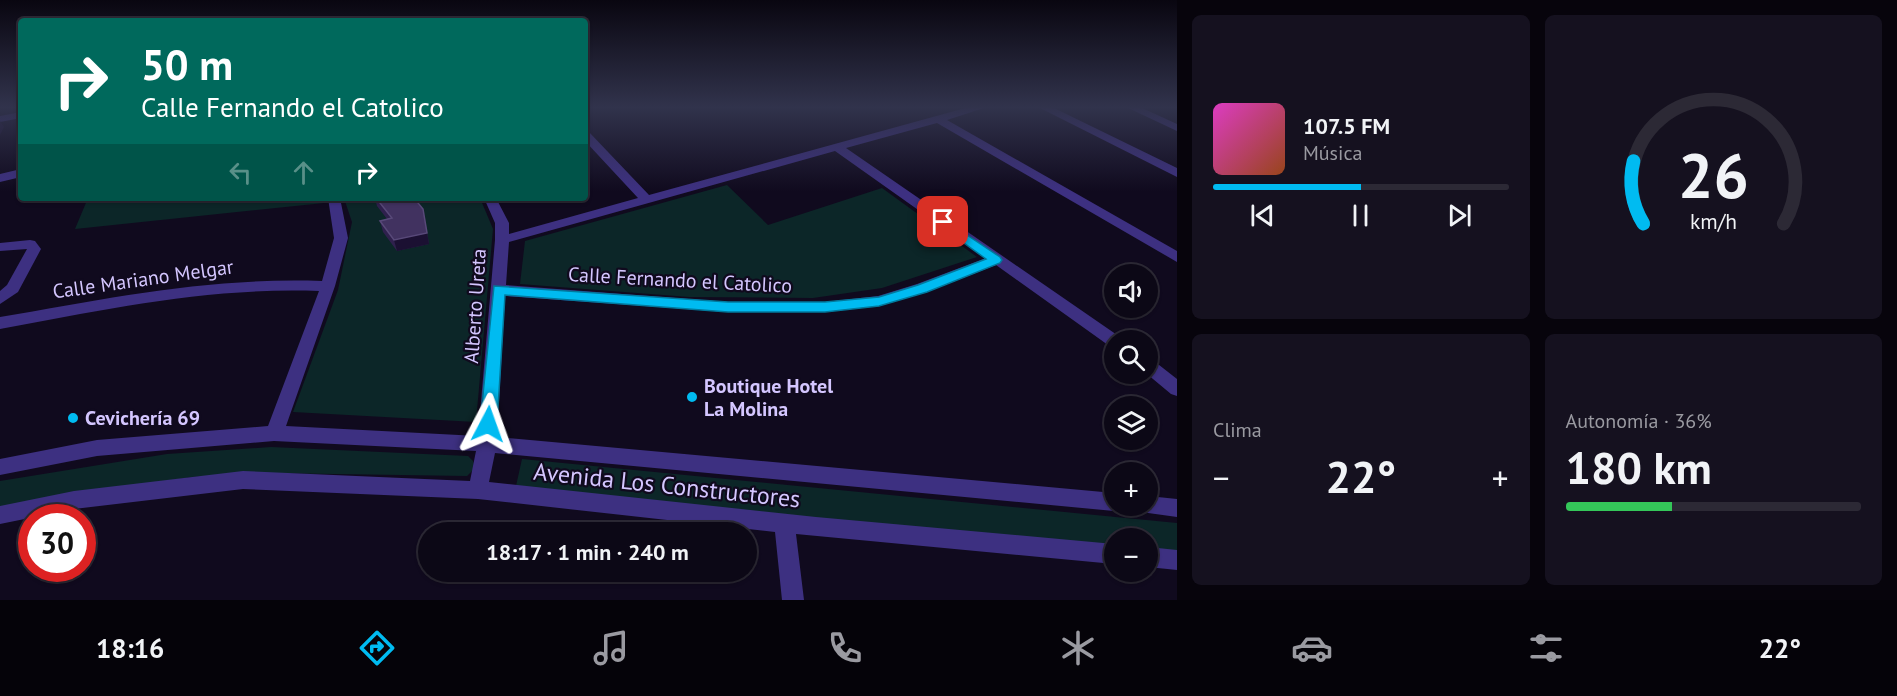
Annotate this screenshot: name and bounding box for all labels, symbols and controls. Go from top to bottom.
text: 50 m [141,37,233,92]
icon: right [42,42,120,120]
text: Calle Fernando el Catolico [141,90,444,124]
text: 107.5 FM [1303,112,1390,140]
text: 26 [1678,134,1749,215]
text: Música [1303,140,1362,166]
icon: left [224,156,257,189]
icon: ahead [287,156,320,189]
icon: right [350,156,383,189]
pin [917,196,968,247]
icon: previous [1246,199,1279,232]
icon: pause [1344,199,1377,232]
icon: next [1443,199,1476,232]
icon: arrive [926,205,959,238]
text: km/h [1690,208,1737,236]
street label: Alberto Ureta [458,248,492,364]
street label: Calle Mariano Melgar [51,253,235,305]
street label: Calle Fernando el Catolico [567,261,793,299]
map controls [1104,264,1158,582]
button: sound [1104,264,1158,318]
button: search [1104,330,1158,384]
place label: Boutique Hotel La Molina [704,373,833,422]
marker: Boutique Hotel La Molina [685,390,699,404]
position arrow [456,392,520,456]
button: layers [1104,396,1158,450]
place label: Cevichería 69 [85,405,200,431]
text: Autonomía · 36% [1566,408,1712,434]
marker: Cevichería 69 [66,411,80,425]
text: Clima [1213,417,1262,443]
text: 180 km [1566,438,1712,496]
text: 22° [1325,447,1396,505]
street label: Avenida Los Constructores [532,456,802,514]
text: − [1213,456,1230,499]
text: + [1492,456,1508,499]
button: + [1104,462,1158,516]
speed limit sign: 30 [18,504,96,582]
button: − [1104,528,1158,582]
text: 18:17 · 1 min · 240 m [486,538,689,566]
icon: directions [356,627,398,669]
icon: music [590,627,632,669]
icon: phone [824,627,866,669]
icon: climate [1057,627,1099,669]
icon: car [1291,627,1333,669]
icon: filters [1525,627,1567,669]
text: 18:16 [96,631,164,665]
text: 22° [1759,631,1801,665]

